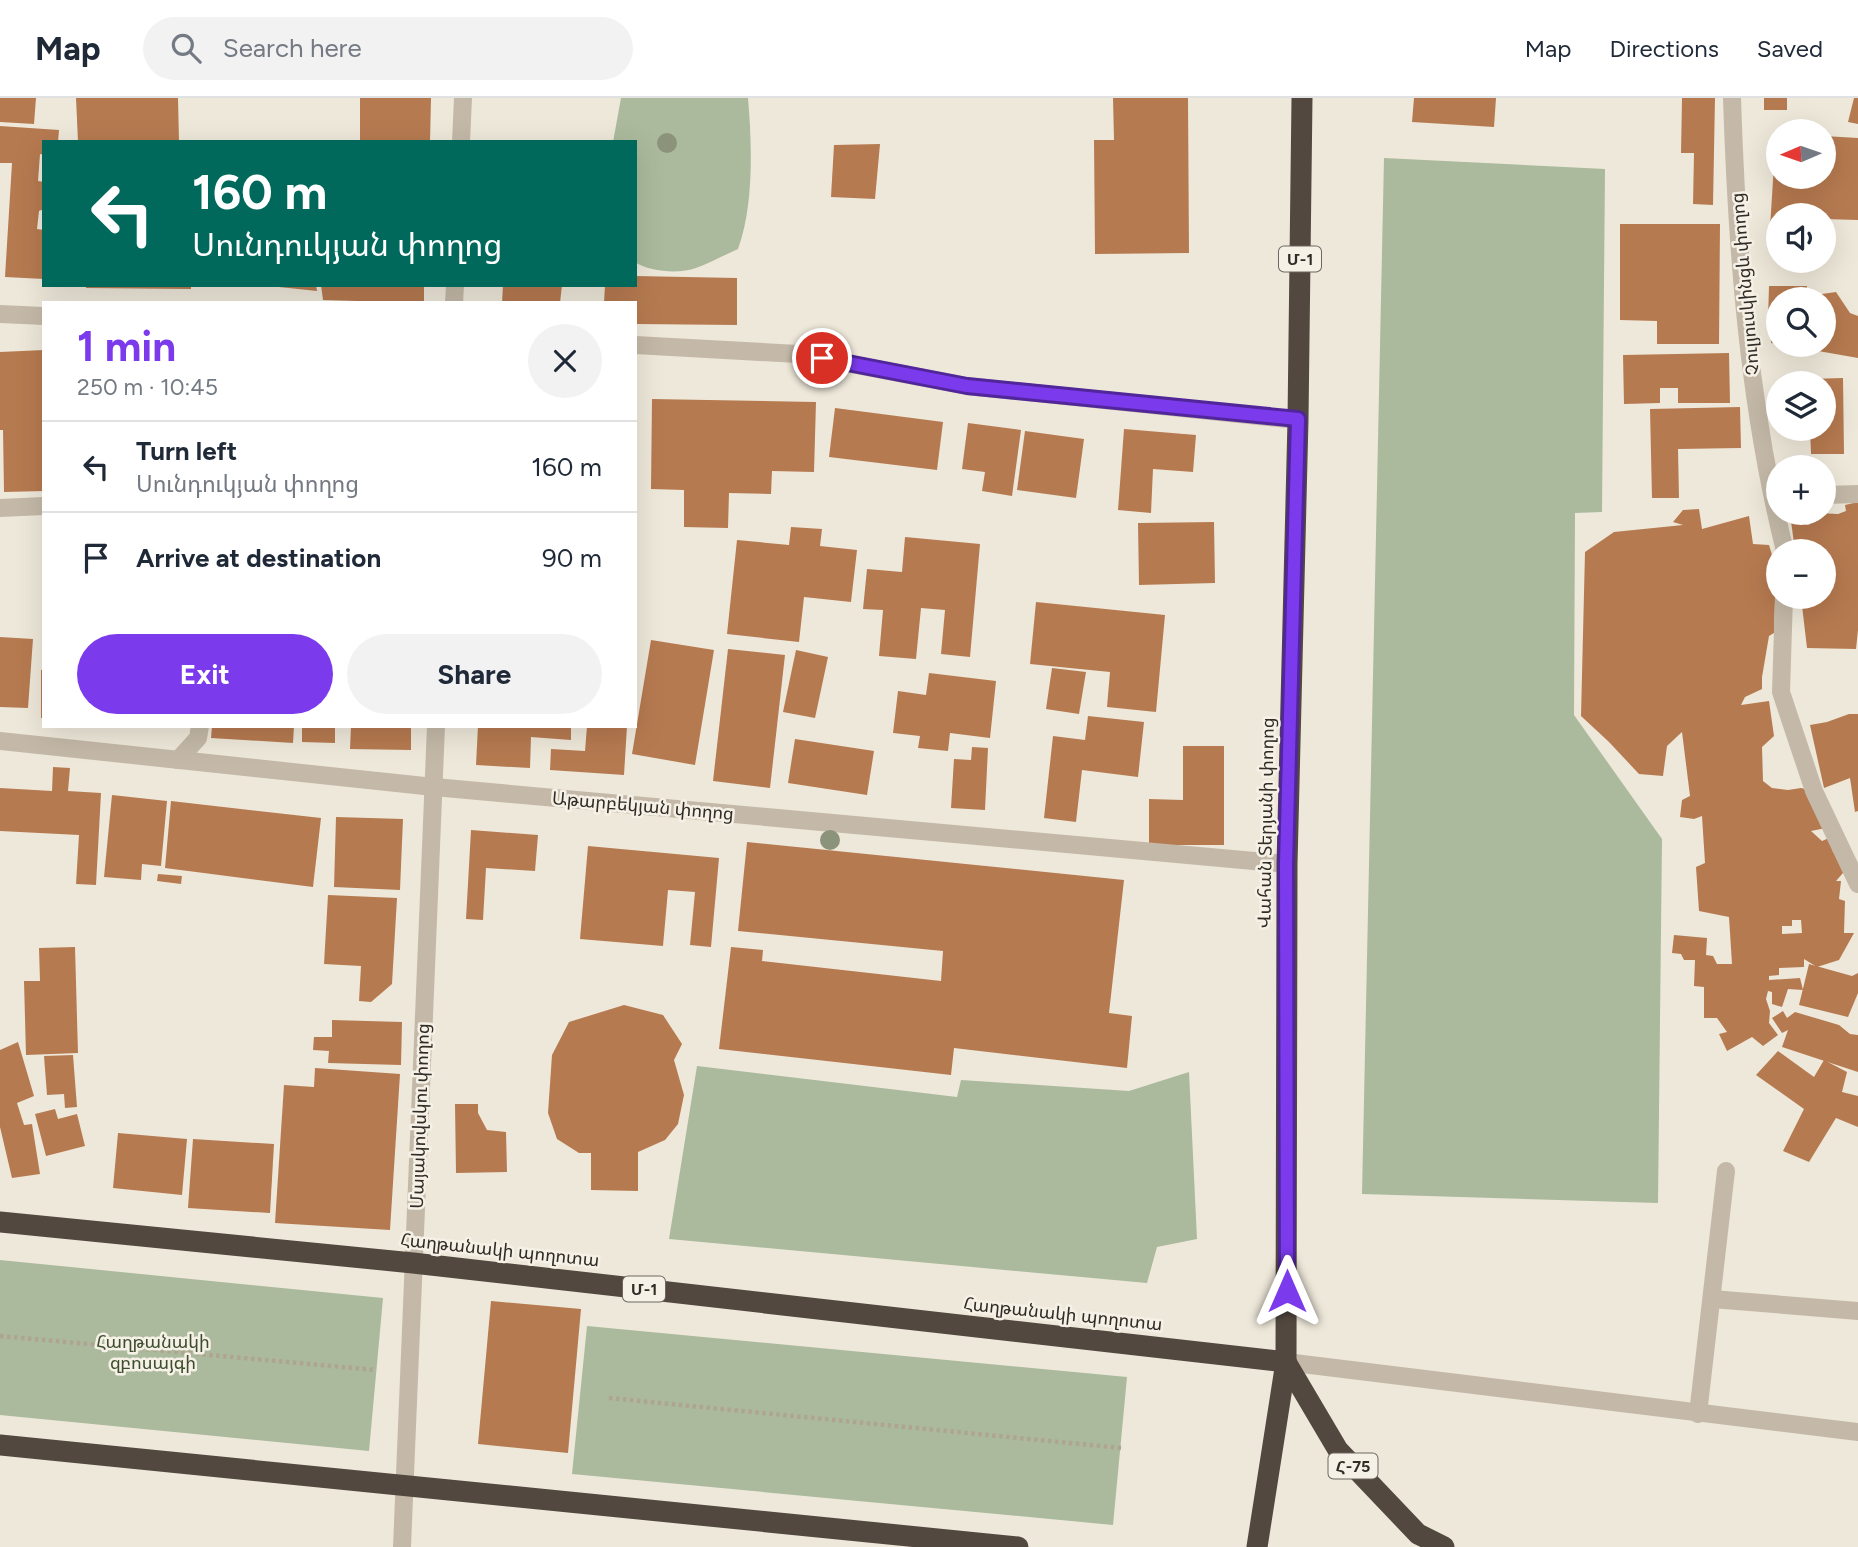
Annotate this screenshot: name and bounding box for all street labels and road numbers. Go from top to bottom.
street label: Չուլյուսկինցև փողոց [1726,192,1764,376]
road number: Մ-1 [1279,246,1321,272]
street label: Վահան Տերյանի փողոց [1253,717,1279,929]
street label: Աթարբեկյան փողոց [551,787,735,825]
street label: Մայակովսկու փողոց [406,1023,434,1209]
street label: Հաղթանակի պողոտա [399,1229,601,1271]
road number: Մ-1 [623,1276,665,1302]
street label: Հաղթանակի պողոտա [962,1293,1164,1335]
road number: Հ-75 [1328,1454,1378,1478]

